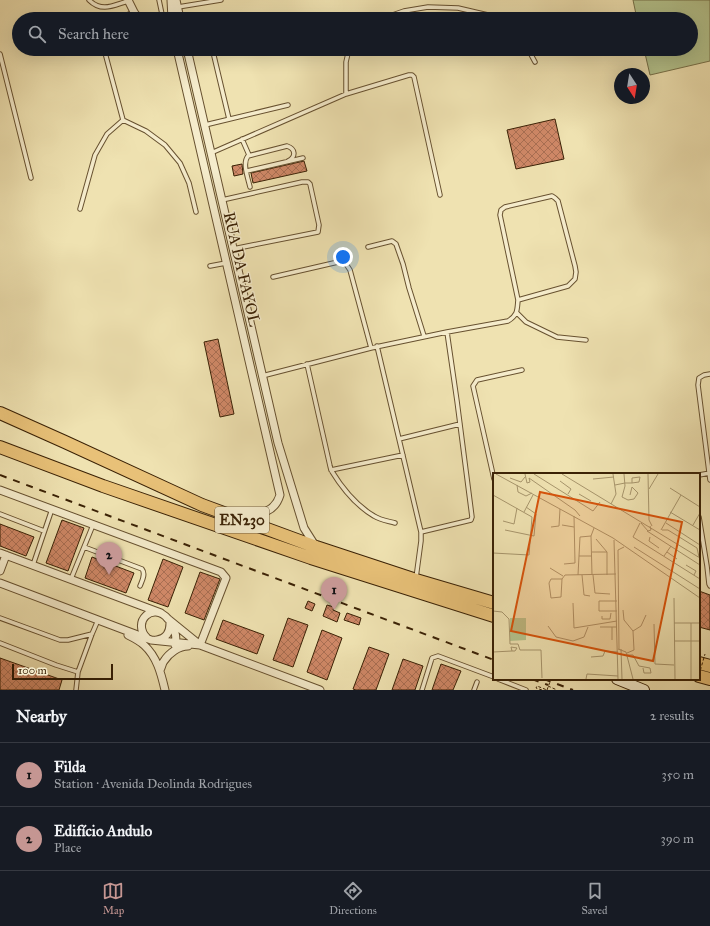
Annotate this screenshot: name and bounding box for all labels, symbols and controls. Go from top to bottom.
search box [12,12,698,56]
icon: search [26,23,48,45]
text: Search here [58,25,129,43]
north arrow [614,68,650,104]
street label: RUA DA FAYOL [220,210,264,328]
your location [333,247,353,267]
inset map [493,473,700,680]
road number: EN230 [215,507,269,533]
pin: 2 [96,542,122,575]
pin: 1 [321,577,347,610]
scale bar [12,662,113,681]
text: 100 m [18,664,47,677]
text: Nearby [16,706,67,727]
text: 2 results [650,708,694,724]
text: Filda [54,758,86,776]
text: 1 [26,767,32,783]
text: 350 m [661,767,694,783]
text: Station · Avenida Deolinda Rodrigues [54,776,252,792]
text: Edifício Andulo [54,822,152,840]
text: 2 [26,831,32,847]
text: 390 m [661,831,694,847]
text: Place [54,840,81,856]
tab: Map [102,880,124,917]
tab: Directions [329,880,377,917]
tab: Saved [581,880,608,917]

